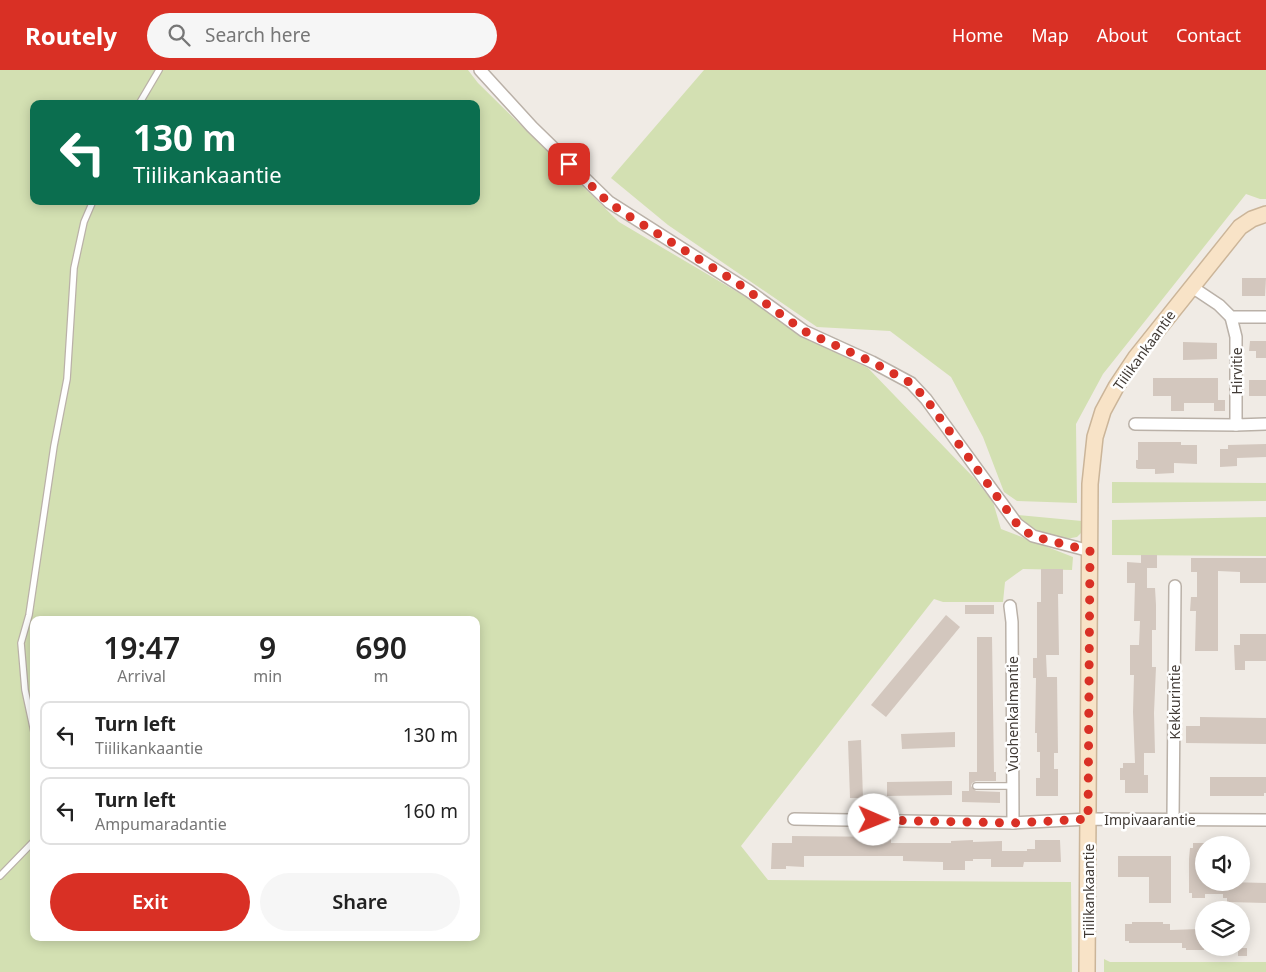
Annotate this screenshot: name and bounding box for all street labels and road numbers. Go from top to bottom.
street label: Tiilikankaantie [1109,306,1180,394]
street label: Hirvitie [1227,347,1246,395]
street label: Vuohenkalmantie [1003,656,1022,772]
street label: Kekkurintie [1165,665,1184,739]
street label: Impivaarantie [1104,810,1196,829]
street label: Tiilikankaantie [1079,844,1098,938]

